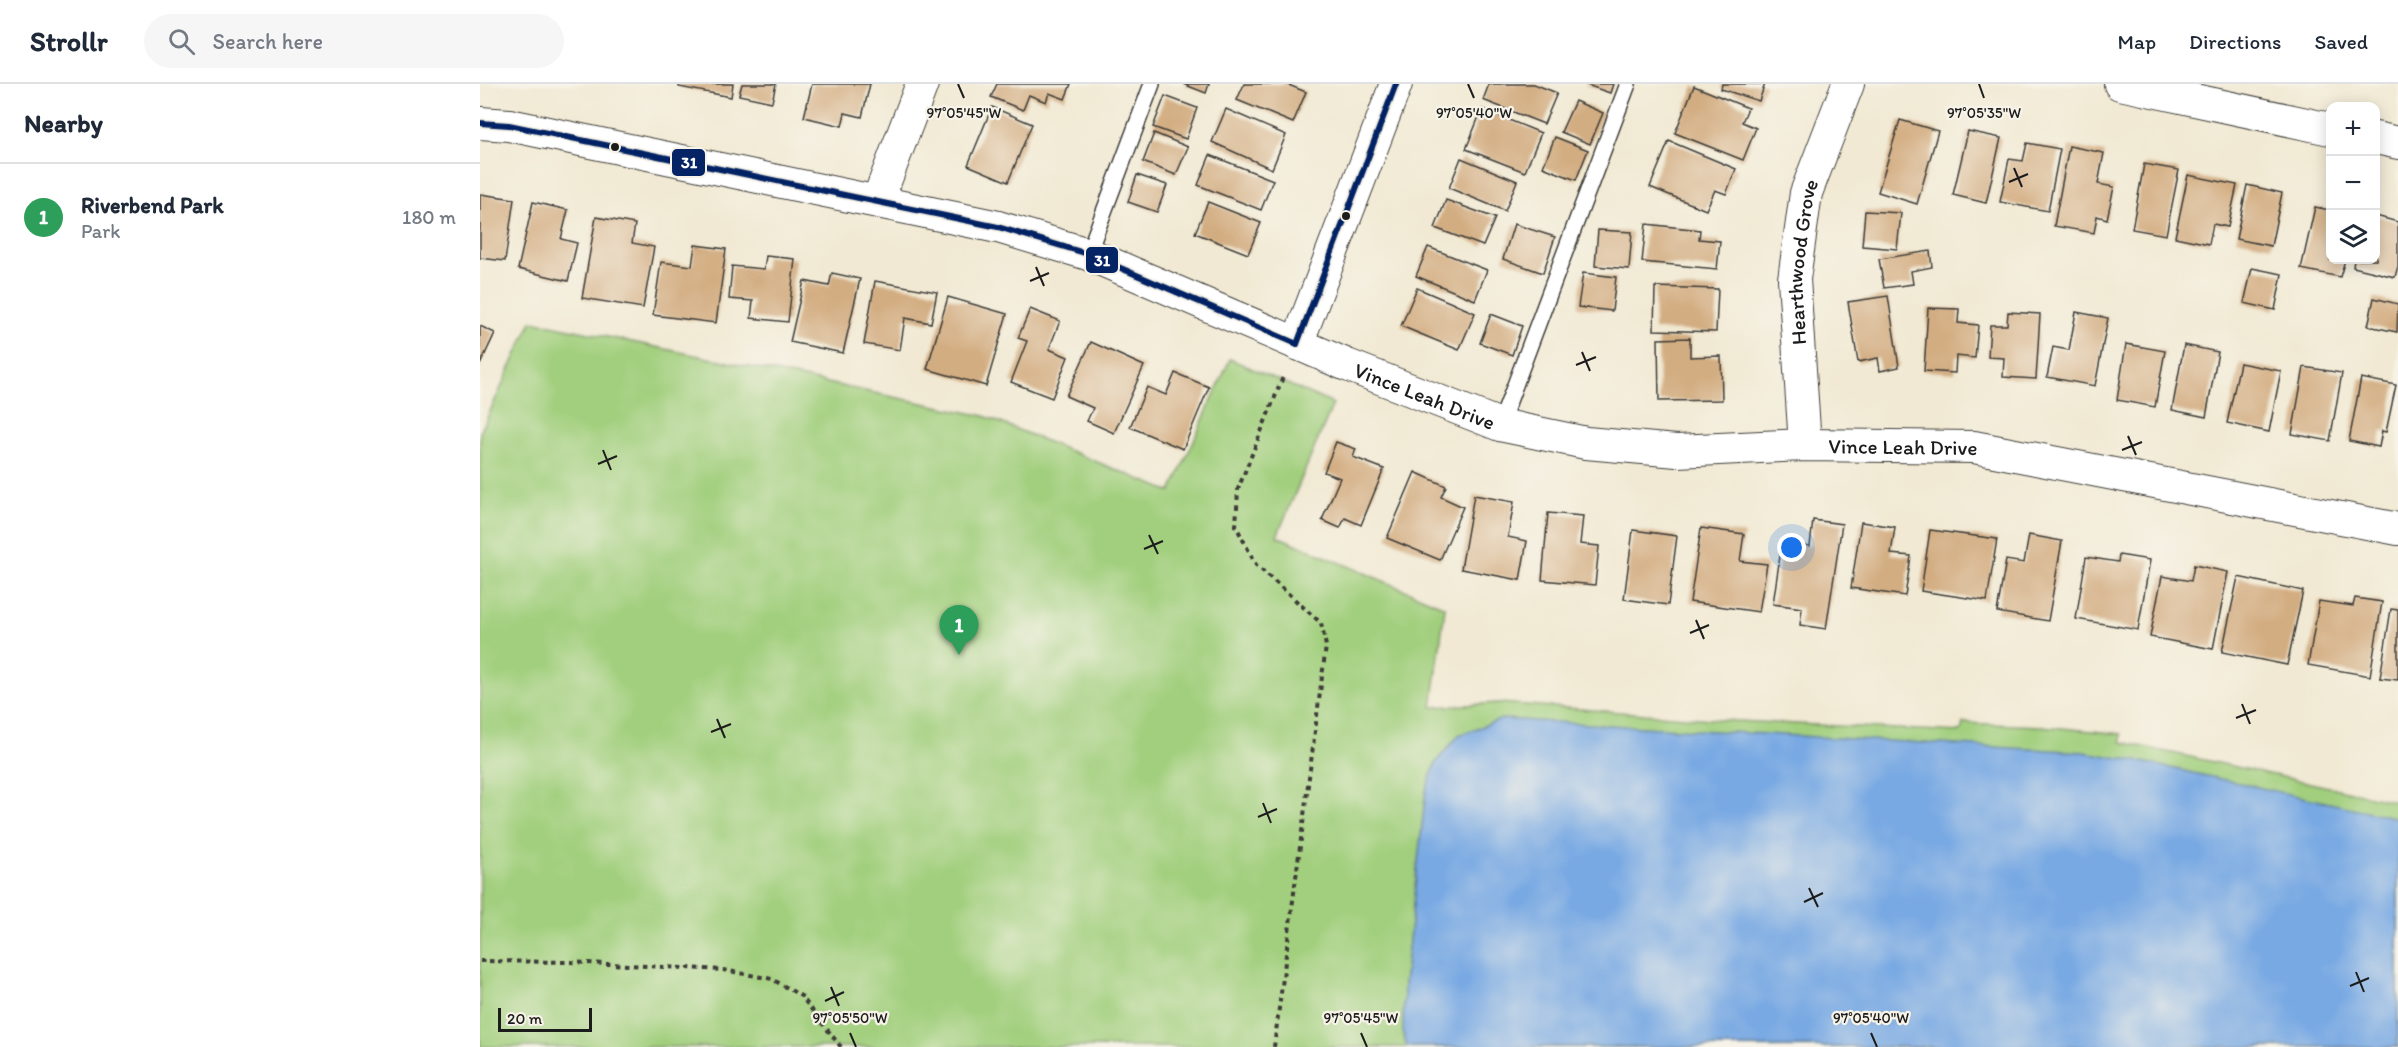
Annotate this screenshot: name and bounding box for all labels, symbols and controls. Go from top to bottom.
search box [144,14,564,68]
text: Strollr [30,24,108,58]
icon: search [165,25,198,58]
text: Search here [213,28,323,55]
text: Map [2118,29,2156,54]
text: Directions [2189,29,2281,54]
text: Saved [2314,29,2368,54]
map controls [2326,102,2380,264]
button: + [2326,102,2380,156]
text: 97°05'45"W [927,104,1002,122]
text: 97°05'40"W [1436,104,1512,122]
text: 97°05'35"W [1947,104,2021,122]
text: Nearby [24,107,103,139]
unlabelled marker [609,141,621,153]
line badge: 31 [671,148,706,177]
text: 31 [681,153,698,172]
button: − [2326,156,2380,210]
street label: Hearthwood Grove [1781,175,1823,346]
text: Riverbend Park [81,192,224,219]
text: 1 [39,205,48,229]
text: 180 m [402,205,456,229]
unlabelled marker [1340,210,1352,222]
button: layers [2326,210,2380,264]
text: Park [81,219,120,243]
line badge: 31 [1085,246,1119,274]
text: 31 [1094,251,1111,270]
street label: Vince Leah Drive [1351,357,1499,434]
street label: Vince Leah Drive [1828,433,1978,460]
your location [1777,533,1806,562]
pin: 1 [940,606,978,655]
scale bar [498,1005,592,1032]
text: 20 m [507,1009,542,1028]
text: 97°05'50"W [812,1009,888,1027]
text: 97°05'45"W [1324,1009,1399,1027]
text: 97°05'40"W [1833,1009,1909,1027]

